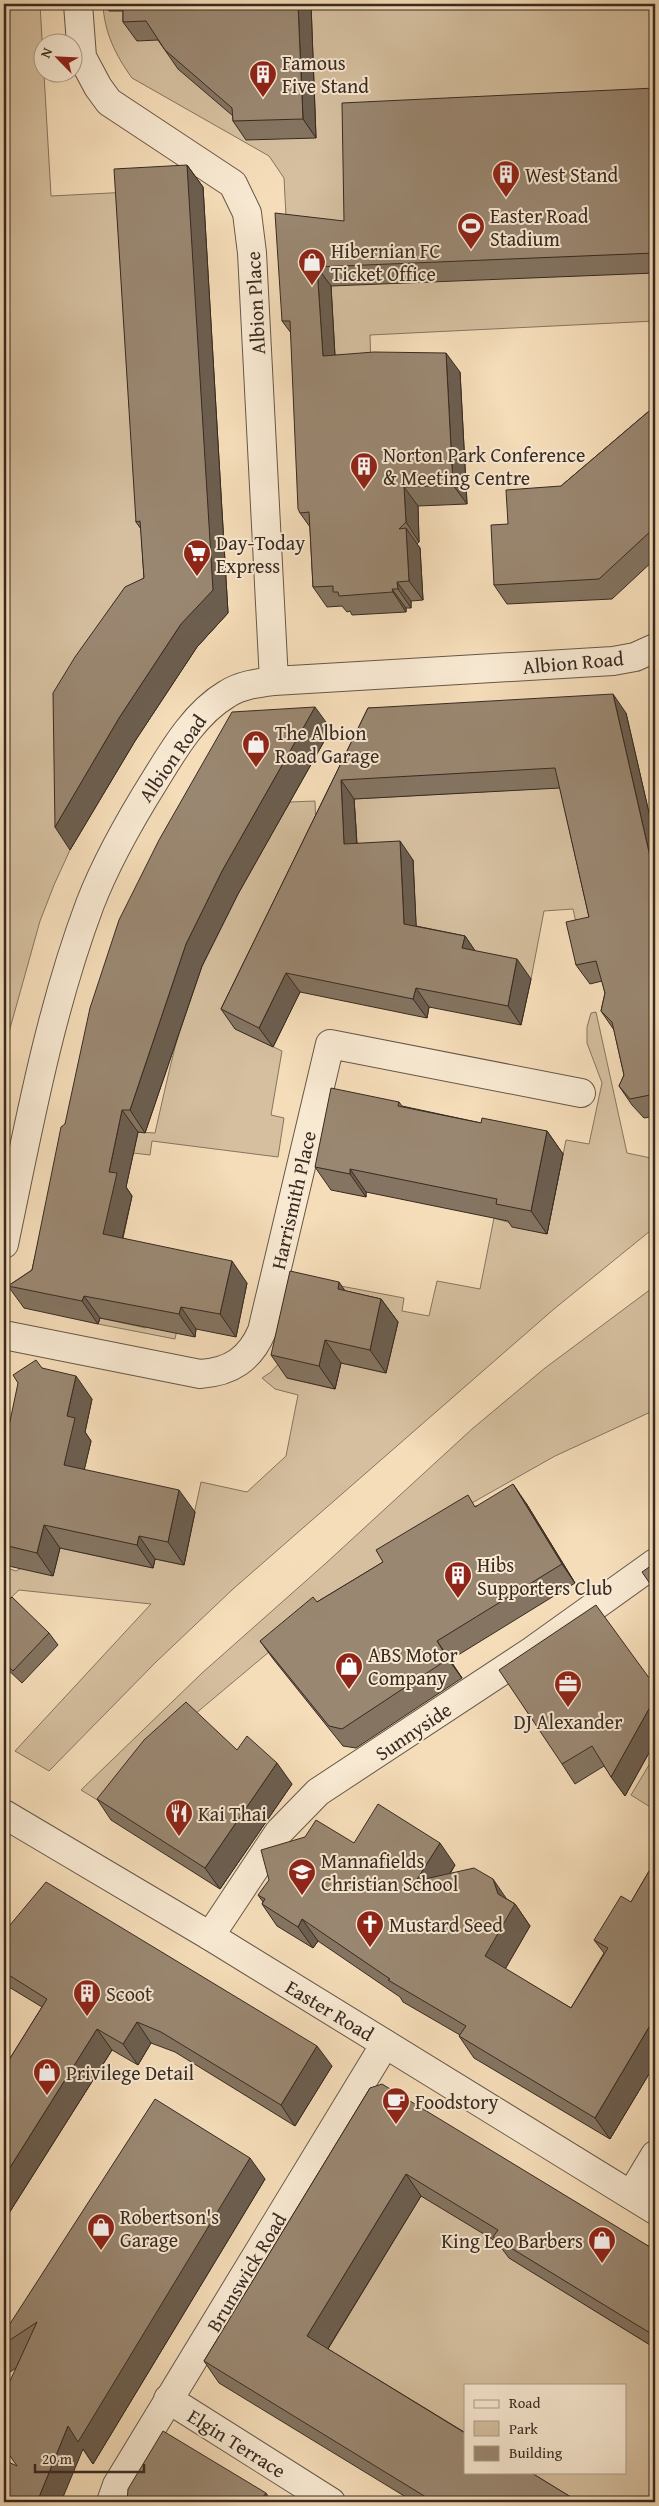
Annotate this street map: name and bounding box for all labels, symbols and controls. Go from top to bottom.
north arrow [32,32,82,82]
text: N [35,44,57,61]
place label: Famous Five Stand [282,48,369,100]
building icon: Famous Five Stand [248,59,278,98]
building icon: West Stand [491,159,521,198]
place label: West Stand [525,160,619,189]
place label: Easter Road Stadium [490,201,589,253]
sports icon: Easter Road Stadium [456,211,486,250]
place label: Hibernian FC Ticket Office [331,236,441,288]
shop icon: Hibernian FC Ticket Office [297,247,327,286]
street label: Albion Place [238,250,272,356]
place label: Norton Park Conference & Meeting Centre [383,440,585,492]
building icon: Norton Park Conference & Meeting Centre [349,451,379,490]
place label: Day-Today Express [216,528,305,580]
supermarket icon: Day-Today Express [182,538,212,577]
street label: Albion Road [521,643,625,681]
street label: Albion Road [131,708,213,808]
place label: The Albion Road Garage [275,718,379,770]
shop icon: The Albion Road Garage [241,729,271,768]
street label: Harrismith Place [263,1128,323,1272]
place label: Hibs Supporters Club [477,1550,612,1602]
building icon: Hibs Supporters Club [443,1560,473,1599]
place label: ABS Motor Company [368,1640,458,1692]
shop icon: ABS Motor Company [334,1651,364,1690]
office icon: DJ Alexander [553,1669,583,1708]
street label: Sunnyside [369,1695,457,1767]
place label: DJ Alexander [514,1707,622,1736]
restaurant icon: Kai Thai [164,1798,194,1837]
place label: Kai Thai [198,1799,267,1828]
place label: Mannafields Christian School [321,1846,459,1898]
school or university icon: Mannafields Christian School [287,1857,317,1896]
church icon: Mustard Seed [355,1909,385,1948]
place label: Mustard Seed [389,1910,503,1939]
street label: Easter Road [280,1972,380,2048]
building icon: Scoot [72,1978,102,2017]
place label: Scoot [106,1979,152,2008]
shop icon: Privilege Detail [32,2057,62,2096]
place label: Privilege Detail [66,2058,195,2087]
cafe icon: Foodstory [381,2086,411,2125]
place label: Foodstory [415,2087,499,2116]
place label: Robertson's Garage [120,2202,219,2254]
street label: Brunswick Road [199,2207,293,2337]
shop icon: Robertson's Garage [86,2212,116,2251]
shop icon: King Leo Barbers [587,2225,617,2264]
place label: King Leo Barbers [441,2226,583,2255]
legend [464,2384,626,2474]
text: Road [509,2392,540,2413]
street label: Elgin Terrace [182,2401,292,2485]
text: Park [509,2418,538,2439]
scale bar [35,2441,144,2473]
text: Building [509,2442,563,2463]
text: 20 m [42,2448,73,2469]

